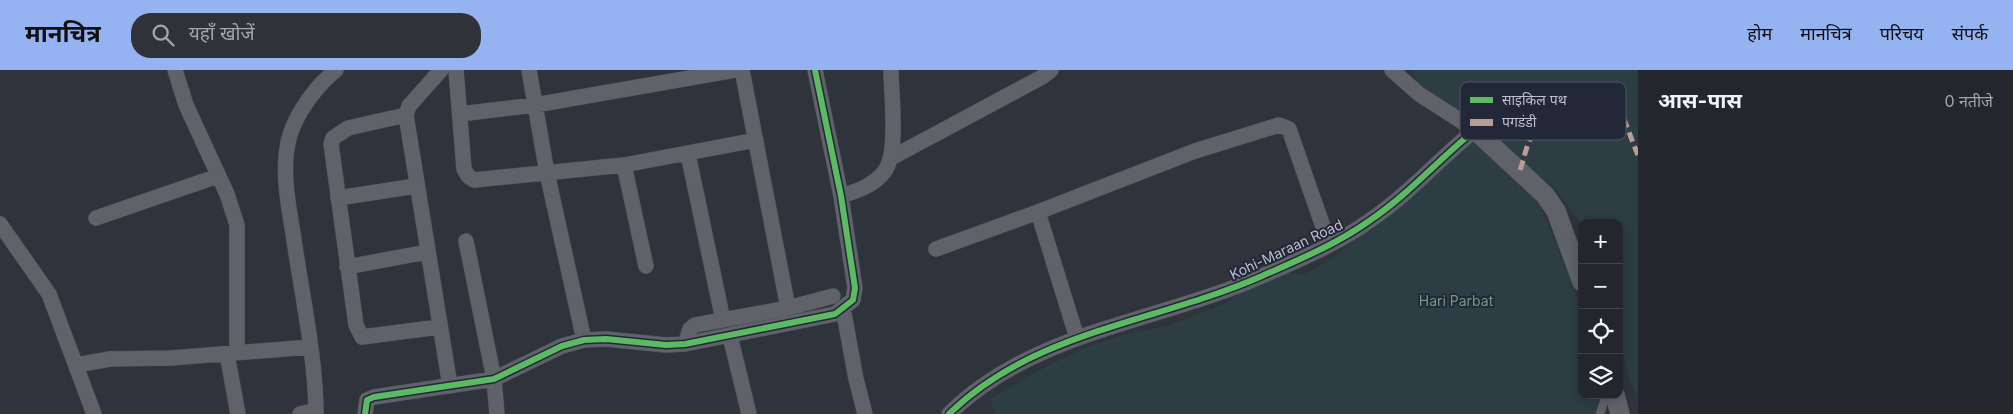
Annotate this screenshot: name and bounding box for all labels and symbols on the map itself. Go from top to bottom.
legend [1460,82,1626,140]
text: साइकिल पथ [1502,91,1568,108]
text: पगडंडी [1502,113,1537,130]
street label: Kohi-Maraan Road [1227,215,1345,283]
park label: Hari Parbat [1419,292,1494,309]

